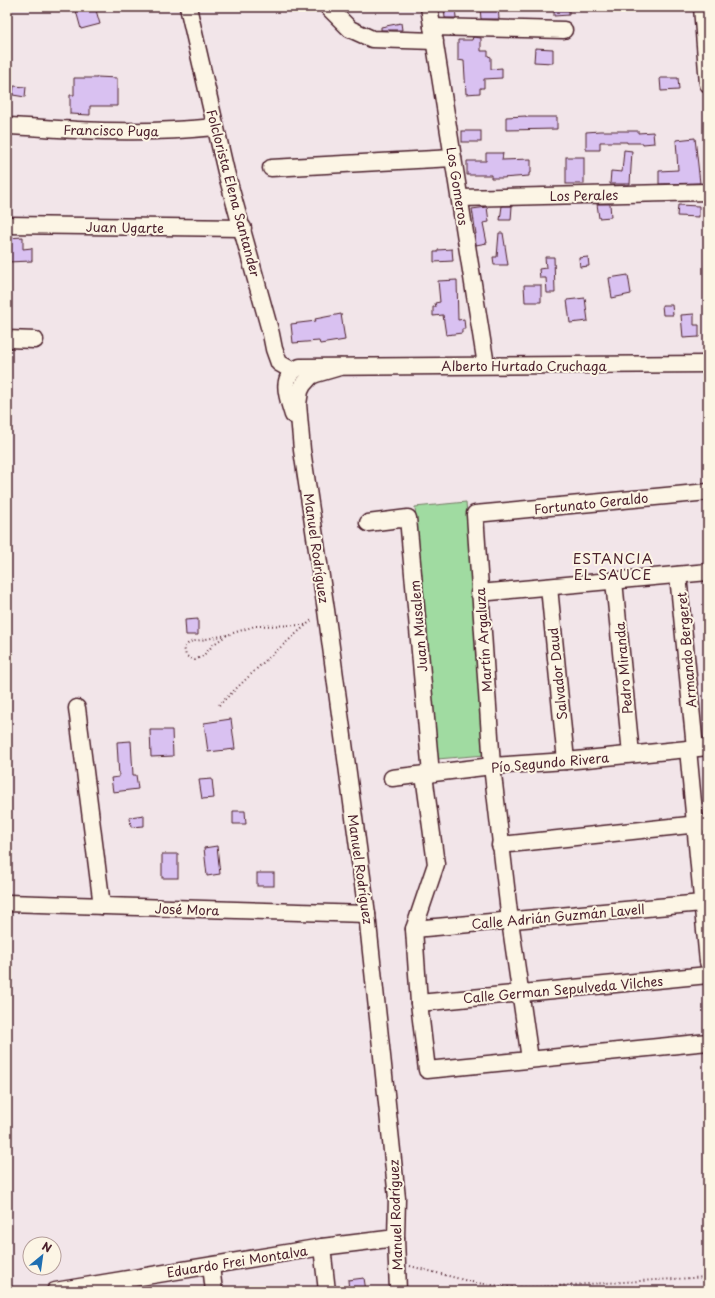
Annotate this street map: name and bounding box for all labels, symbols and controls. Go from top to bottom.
street label: Folclorista Elena Santander [202,107,266,279]
street label: Francisco Puga [63,120,160,140]
street label: Los Gomeros [442,145,474,227]
street label: Los Perales [550,185,619,205]
street label: Juan Ugarte [86,217,164,237]
street label: Alberto Hurtado Cruchaga [441,356,607,375]
street label: Fortunato Geraldo [533,488,649,518]
street label: Manuel Rodríguez [300,492,334,604]
district label: ESTANCIA EL SAUCE [573,548,653,585]
street label: Juan Musalem [405,579,431,673]
street label: Martín Argaluza [470,586,496,693]
street label: Armando Bergeret [671,591,701,709]
street label: Pedro Miranda [609,621,636,715]
street label: Salvador Daud [543,627,571,721]
street label: Pío Segundo Rivera [490,747,610,777]
street label: Manuel Rodríguez [344,813,378,925]
street label: José Mora [154,898,220,920]
street label: Calle Adrián Guzmán Lavell [471,899,645,933]
street label: Calle German Sepulveda Vilches [462,971,664,1007]
street label: Manuel Rodríguez [384,1159,406,1271]
north arrow [22,1236,62,1276]
text: N [39,1237,55,1257]
street label: Eduardo Frei Montalva [165,1240,309,1282]

